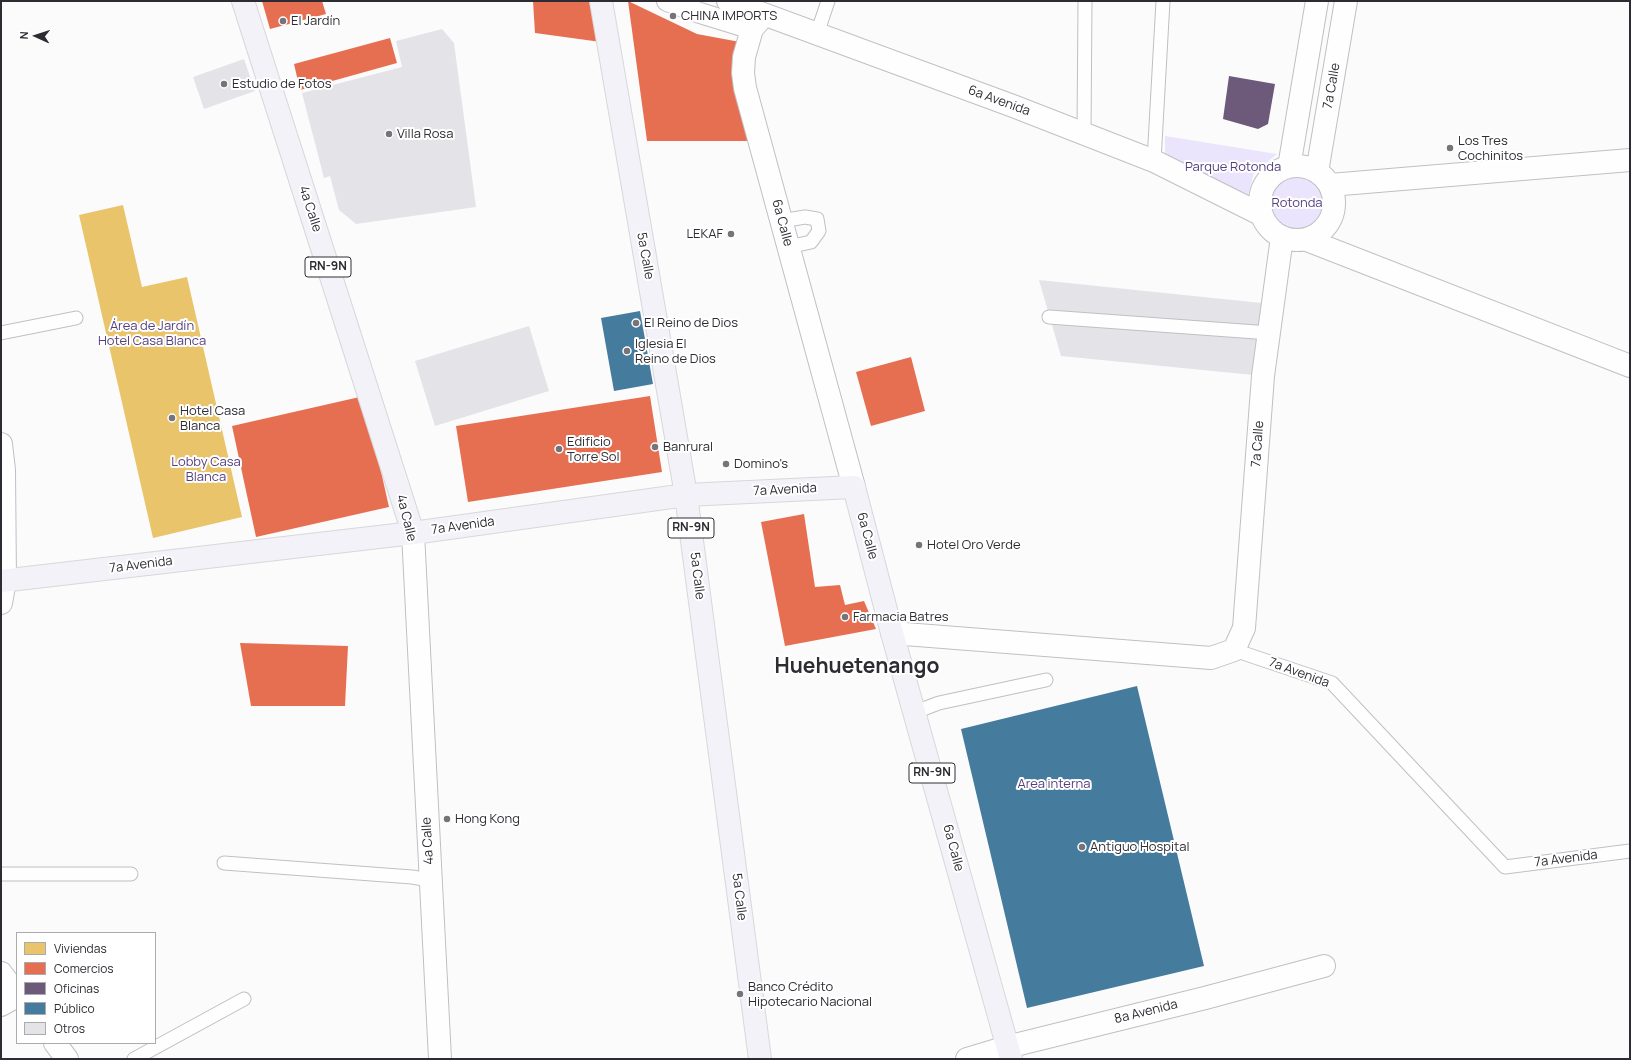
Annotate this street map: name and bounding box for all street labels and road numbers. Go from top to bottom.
street label: 7a Calle [1320,62,1344,110]
street label: 6a Avenida [966,83,1032,119]
street label: 4a Calle [295,184,325,234]
street label: 6a Calle [768,198,796,248]
street label: 5a Calle [633,231,657,281]
road number: RN-9N [305,257,351,277]
street label: 7a Calle [1249,420,1267,468]
street label: 7a Avenida [753,481,817,499]
street label: 4a Calle [393,493,419,543]
street label: 6a Calle [853,511,881,561]
street label: 7a Avenida [430,514,496,538]
road number: RN-9N [668,518,714,538]
street label: 5a Calle [686,551,708,601]
street label: 7a Avenida [109,553,173,577]
street label: 7a Avenida [1267,655,1331,691]
road number: RN-9N [909,763,955,783]
street label: 4a Calle [419,817,437,865]
street label: 6a Calle [939,823,967,873]
street label: 7a Avenida [1534,847,1598,871]
street label: 5a Calle [728,872,750,922]
street label: 8a Avenida [1113,997,1179,1027]

